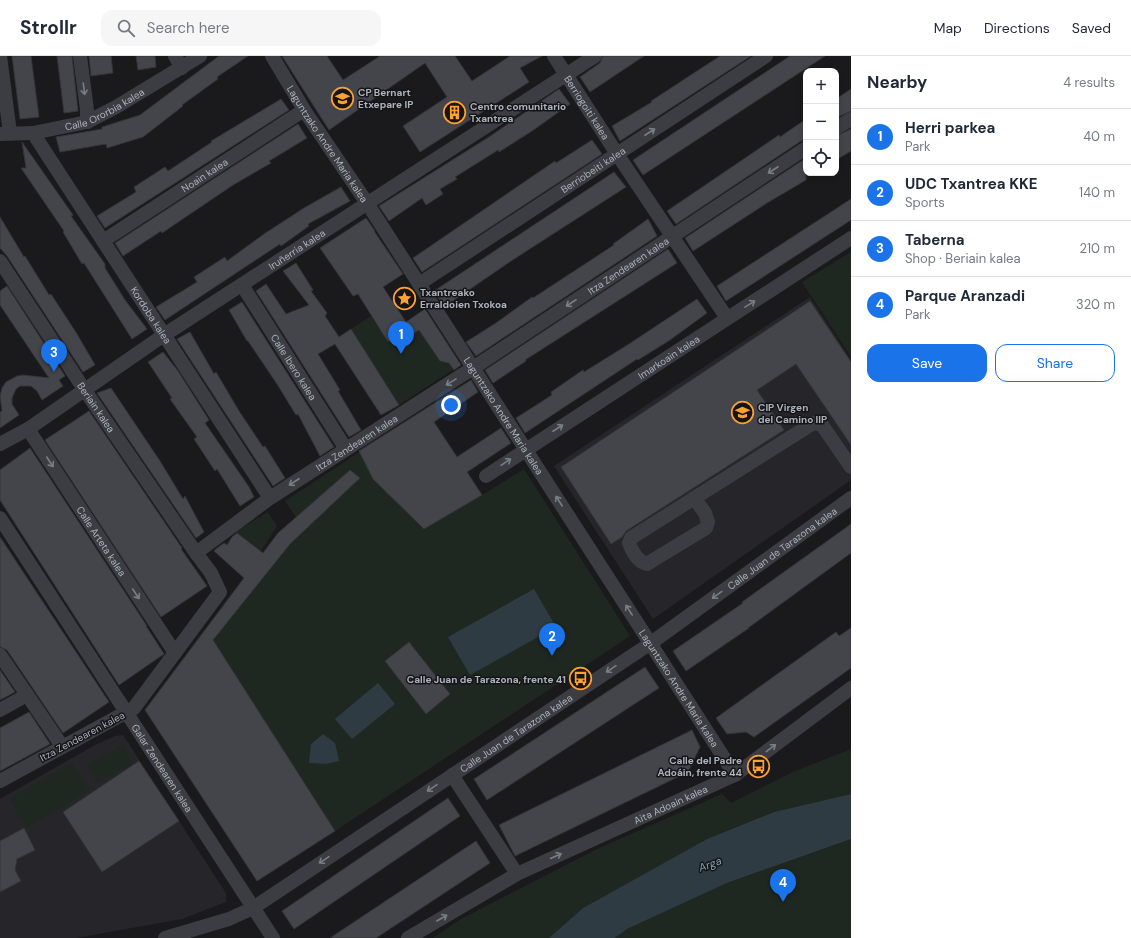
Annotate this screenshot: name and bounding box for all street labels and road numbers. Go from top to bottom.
street label: Berriogoiti kalea [561,73,612,142]
street label: Laguntzako Andre Maria kalea [284,83,371,205]
street label: Calle Ororbia kalea [64,85,147,133]
street label: Berriobeiti kalea [558,144,628,196]
street label: Noain kalea [179,155,230,195]
street label: Iruñerria kalea [266,226,328,273]
street label: Itza Zendearen kalea [585,235,671,298]
street label: Kordoba kalea [127,284,174,346]
street label: Calle Ibero kalea [268,332,319,403]
street label: Imarkoain kalea [636,332,702,382]
street label: Laguntzako Andre Maria kalea [461,355,546,477]
street label: Beriain kalea [74,380,118,435]
street label: Itza Zendearen kalea [313,412,400,474]
street label: Calle Arteta kalea [73,504,129,579]
street label: Calle Juan de Tarazona kalea [725,504,840,593]
street label: Laguntzako Andre Maria kalea [636,627,721,750]
street label: Calle Juan de Tarazona kalea [457,691,575,775]
street label: Itza Zendearen kalea [37,709,127,764]
street label: Galar Zendearen kalea [129,721,195,815]
street label: Aita Adoain kalea [632,782,710,827]

